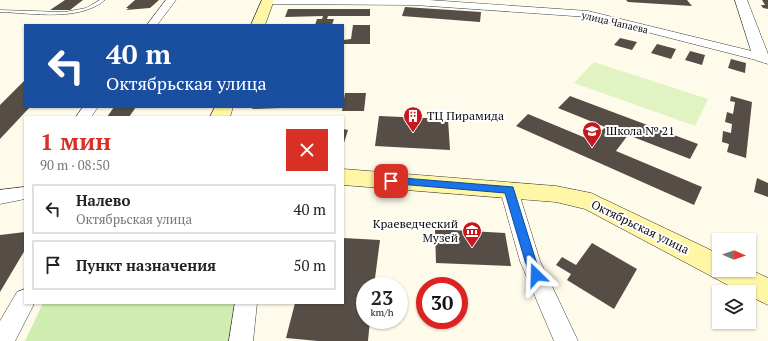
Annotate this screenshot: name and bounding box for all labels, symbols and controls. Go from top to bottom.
street label: улица Чапаева [579,8,649,36]
text: 40 m [106,35,171,72]
icon: left [40,40,92,92]
text: Октябрьская улица [106,71,267,95]
building icon: ТЦ Пирамида [402,105,424,133]
place label: ТЦ Пирамида [427,108,504,123]
school or university icon: Школа № 21 [581,120,603,148]
place label: Школа № 21 [606,123,675,138]
text: 1 мин [40,125,111,157]
button: close [286,129,328,171]
text: 90 m · 08:50 [40,156,110,174]
pin [374,164,408,198]
icon: arrive [380,170,402,192]
text: Налево [76,190,130,210]
street label: Октябрьская улица [589,196,692,257]
icon: left [42,198,64,220]
text: 40 m [293,199,326,219]
text: Октябрьская улица [76,210,192,228]
place label: Краеведческий Музей [373,216,458,245]
museum icon: Краеведческий Музей [461,220,483,248]
north arrow [712,233,756,277]
map controls [712,233,756,329]
icon: arrive [42,254,64,276]
position arrow [515,254,557,296]
text: Пункт назначения [76,255,216,275]
text: 50 m [293,255,326,275]
speed limit sign: 30 [416,277,468,329]
text: 23 [371,284,393,311]
button: layers [712,285,756,329]
text: km/h [370,306,394,319]

